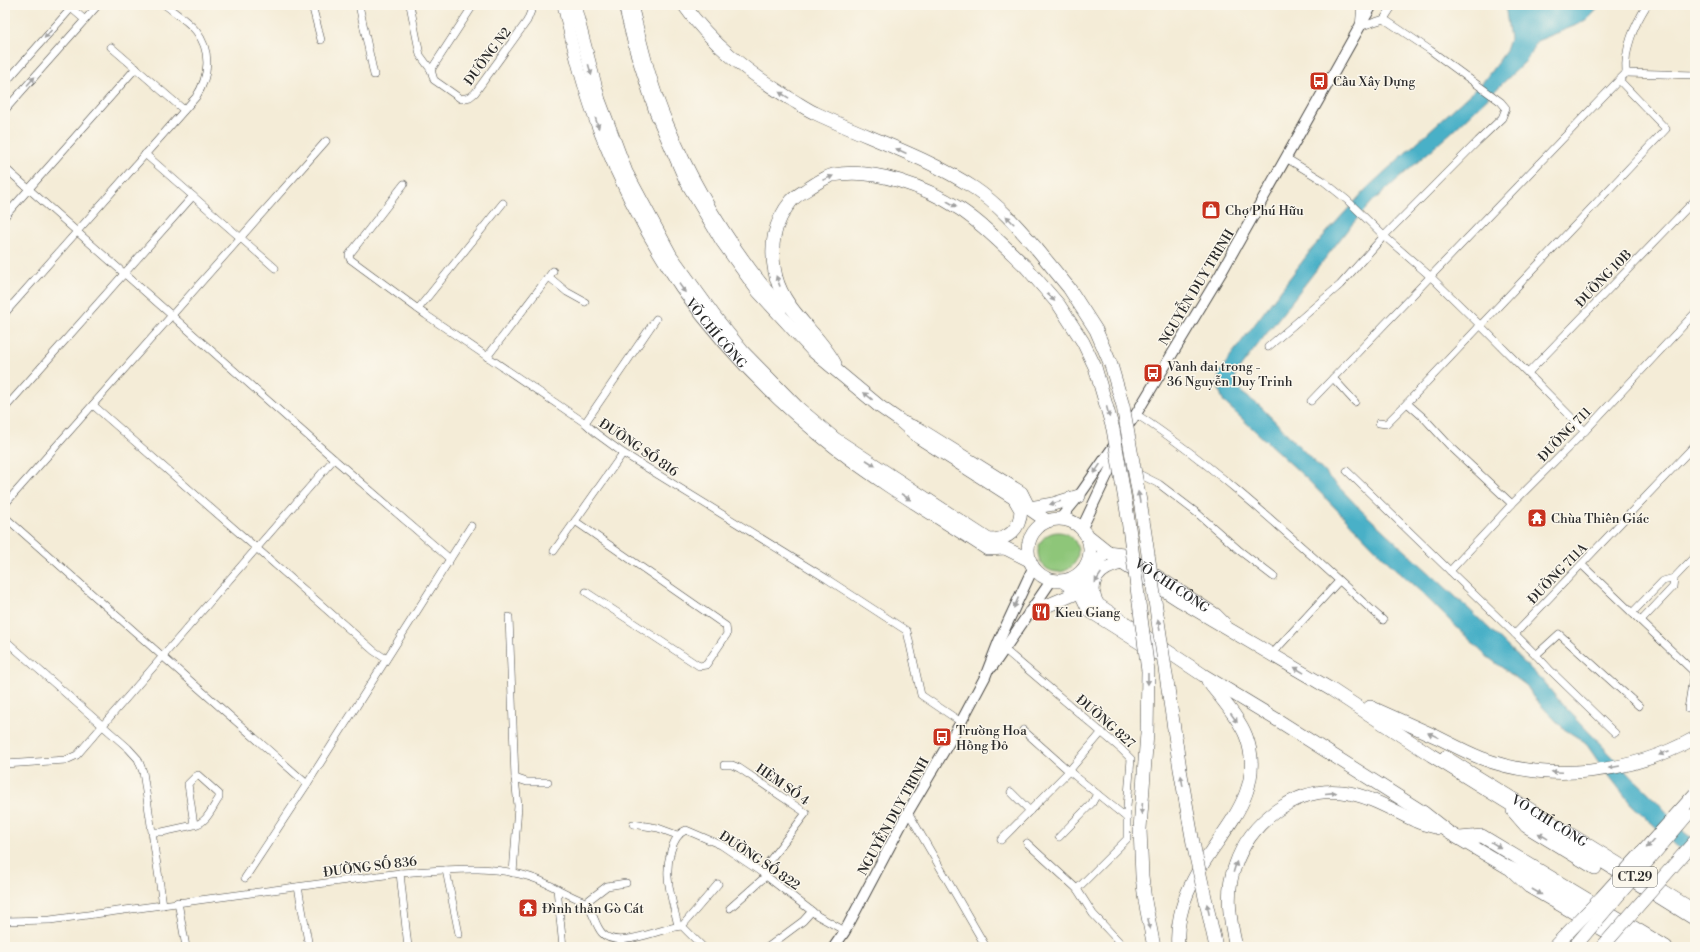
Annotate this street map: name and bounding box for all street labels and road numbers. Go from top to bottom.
street label: ĐƯỜNG N2 [460,24,515,89]
street label: NGUYỄN DUY TRINH [1153,225,1238,348]
street label: ĐƯỜNG 10B [1572,246,1635,311]
street label: VÕ CHÍ CÔNG [681,295,750,372]
street label: ĐƯỜNG 711 [1534,403,1595,465]
street label: ĐƯỜNG SỐ 816 [596,413,683,480]
street label: ĐƯỜNG 711A [1524,538,1592,608]
street label: VÕ CHÍ CÔNG [1130,555,1213,617]
street label: ĐƯỜNG 827 [1073,691,1139,752]
street label: NGUYỄN DUY TRINH [852,753,933,878]
street label: HÈM SỐ 4 [753,758,814,809]
street label: VÕ CHÍ CÔNG [1507,791,1590,851]
street label: ĐƯỜNG SỐ 822 [716,825,805,894]
street label: ĐƯỜNG SỐ 836 [322,850,418,881]
road number: CT.29 [1613,867,1657,887]

